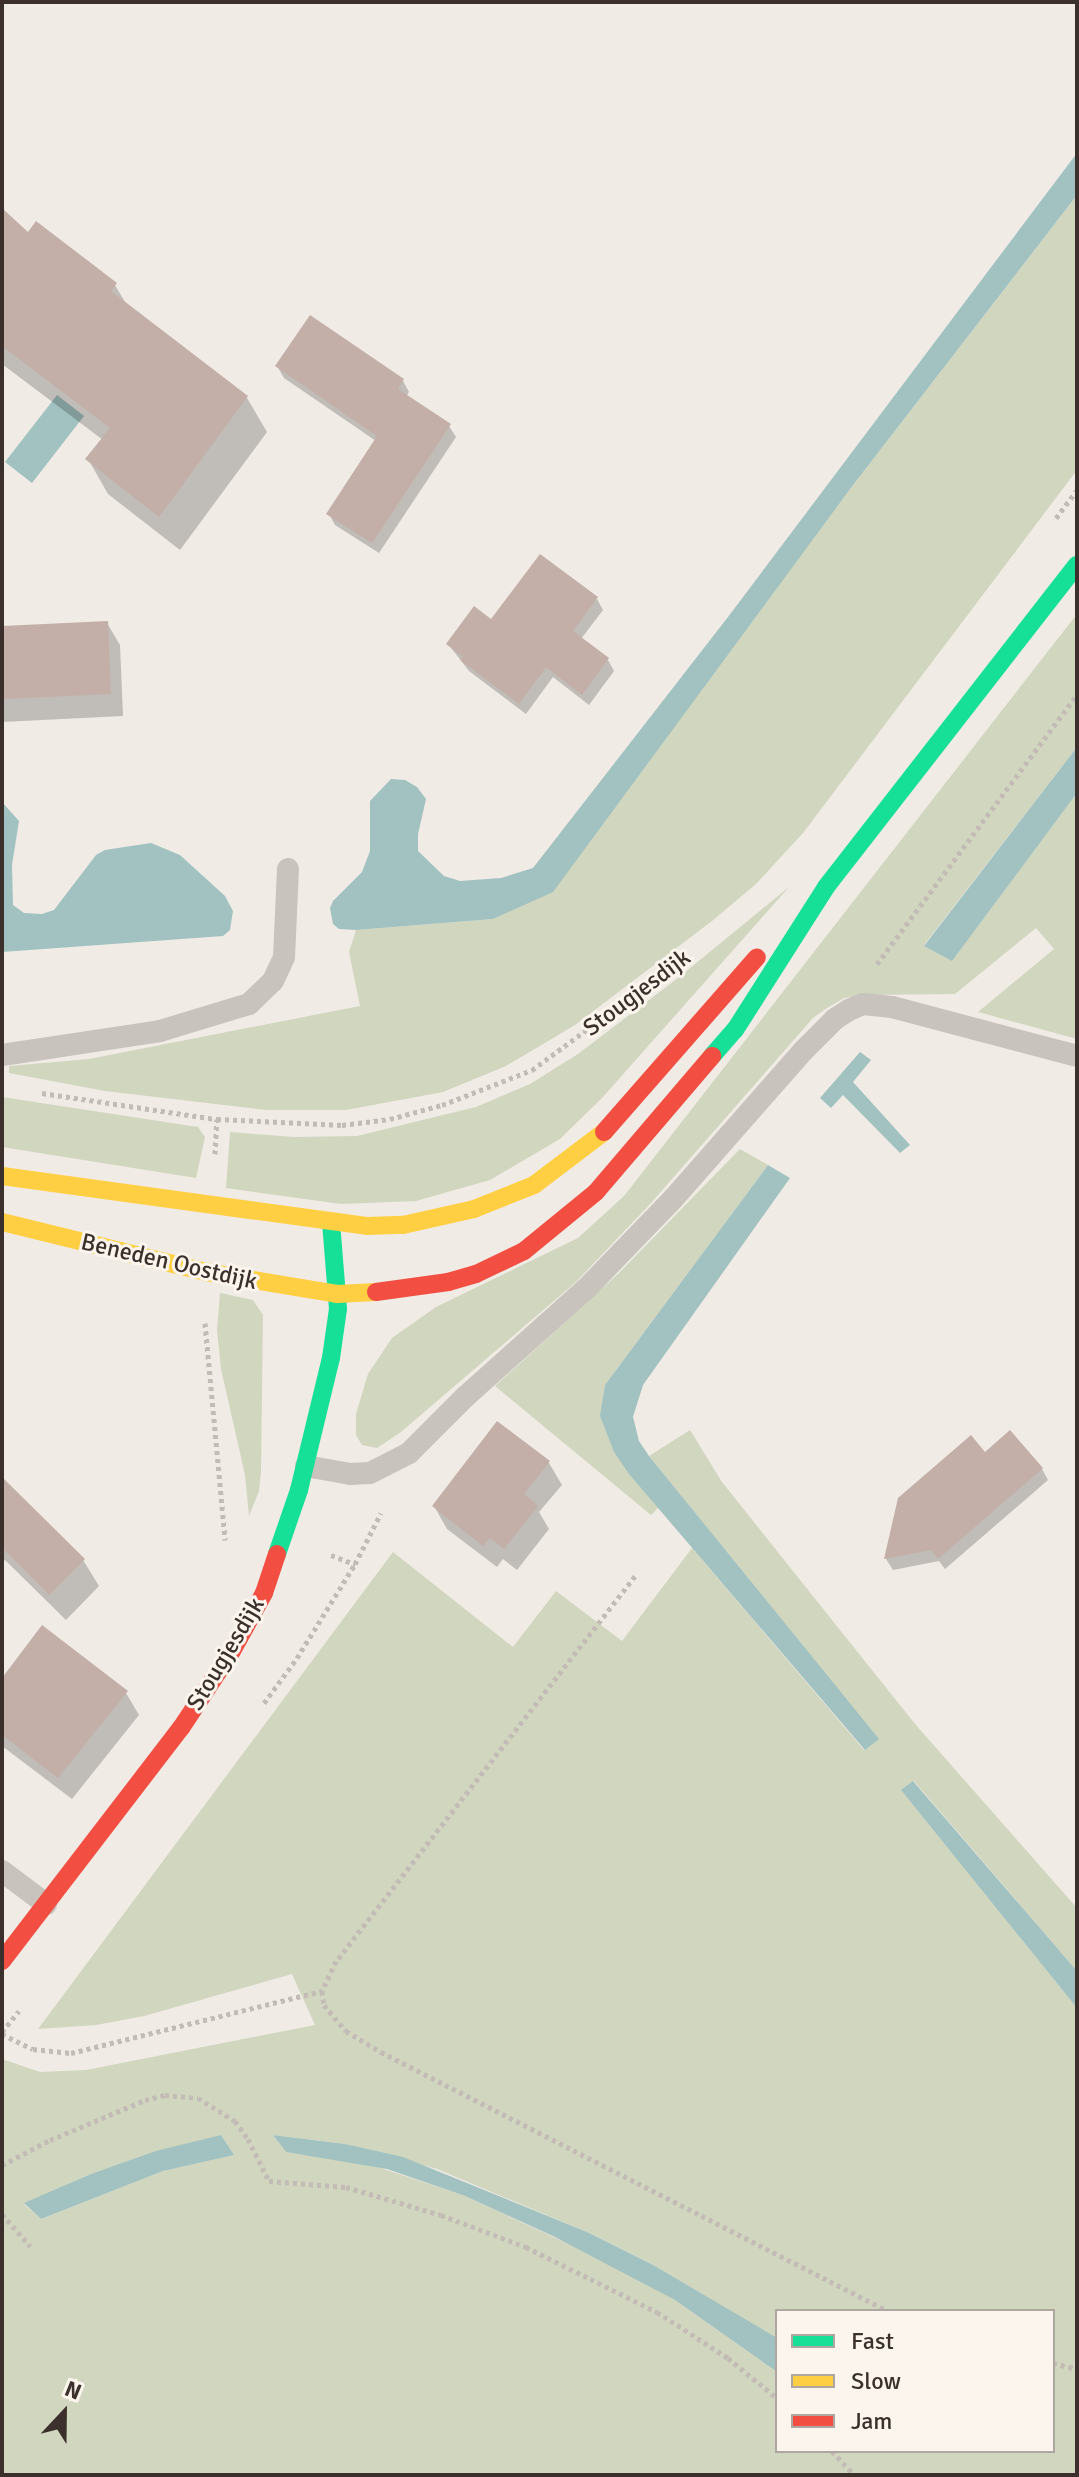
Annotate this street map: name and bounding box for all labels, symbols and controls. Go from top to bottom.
street label: Stougjesdijk [578,943,696,1043]
street label: Beneden Oostdijk [78,1228,260,1296]
street label: Stougjesdijk [181,1592,271,1716]
legend [775,2309,1055,2453]
text: Fast [851,2326,894,2356]
text: Slow [851,2366,901,2396]
north arrow [24,2373,104,2453]
text: N [61,2375,85,2406]
text: Jam [851,2406,892,2436]

